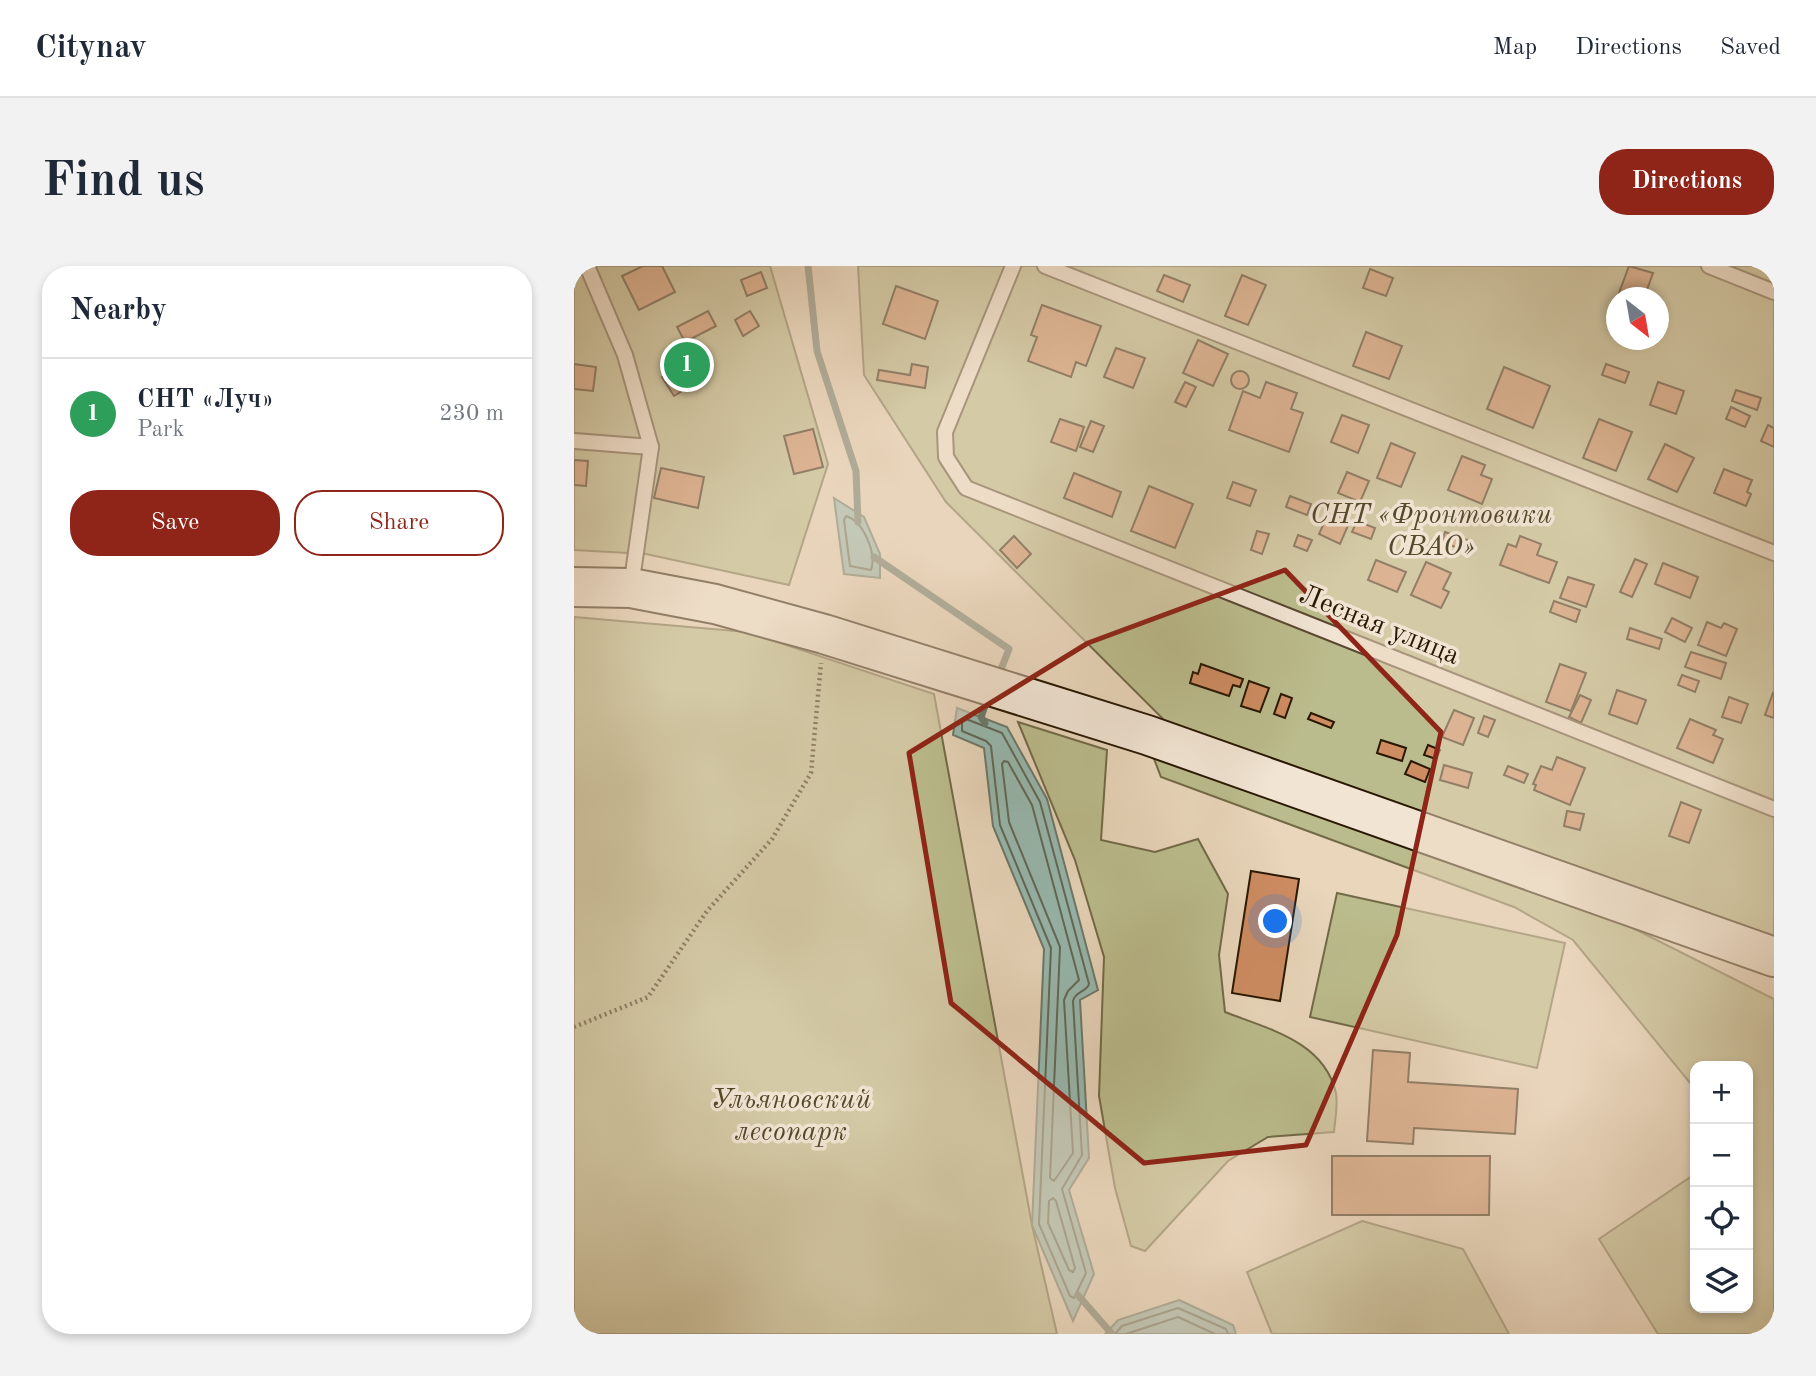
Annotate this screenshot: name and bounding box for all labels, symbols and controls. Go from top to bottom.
text: Citynav [35,32,147,65]
text: Map [1493,36,1537,60]
text: Directions [1575,36,1682,60]
text: Saved [1720,36,1781,60]
button: Directions [1599,149,1774,215]
text: Find us [42,158,205,207]
north arrow [1606,287,1669,350]
text: Nearby [70,296,167,326]
pin: 1 [664,339,710,391]
text: СНТ «Луч» [137,387,274,413]
text: 1 [86,402,100,425]
text: 230 m [439,402,504,425]
text: Park [137,418,184,441]
button: Save [70,490,280,556]
button: Share [294,490,504,556]
park label: СНТ «Фронтовики СВАО» [1310,502,1552,562]
street label: Лесная улица [1295,581,1463,671]
your location [1258,904,1292,938]
map controls [1690,1061,1753,1313]
button: + [1690,1061,1753,1124]
park label: Ульяновский лесопарк [711,1087,871,1147]
button: − [1690,1124,1753,1187]
button: locate [1690,1187,1753,1250]
button: layers [1690,1250,1753,1313]

